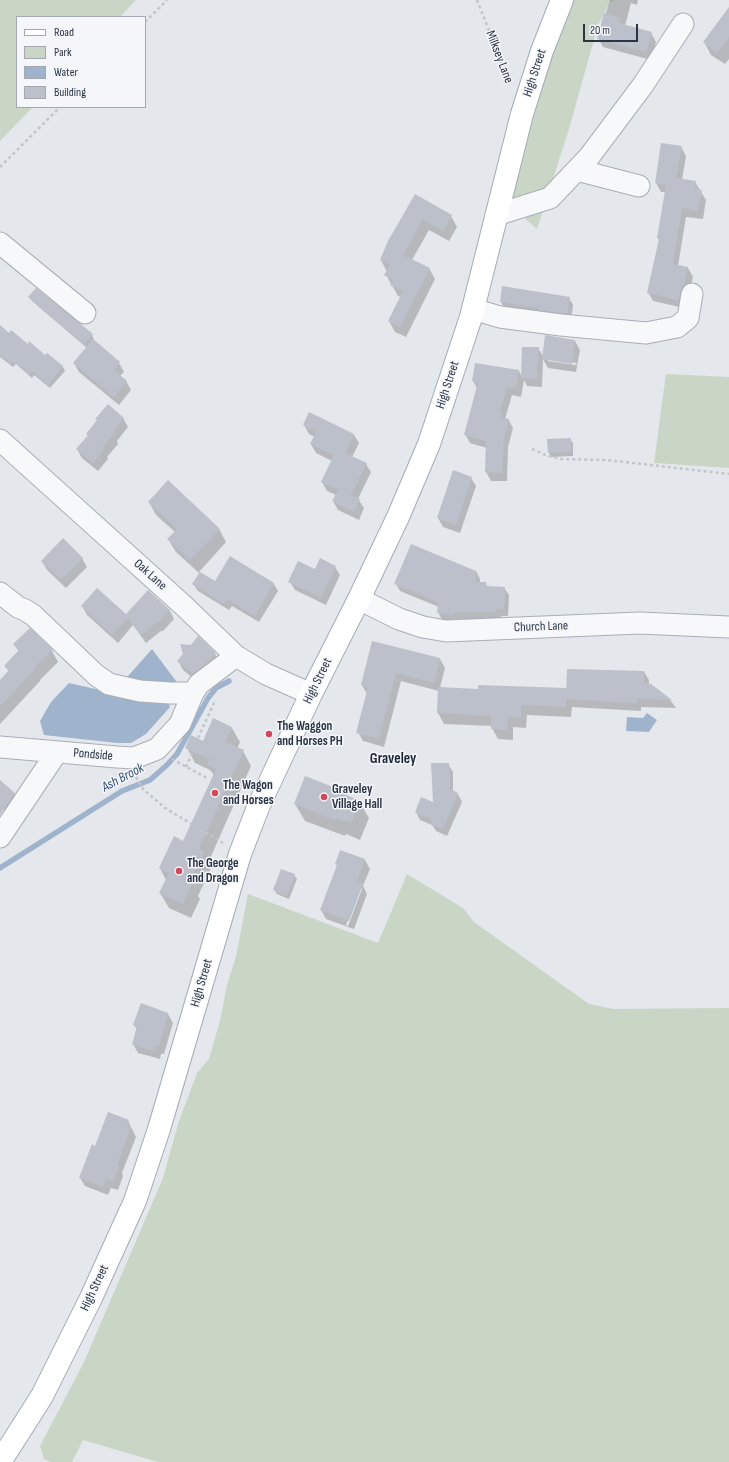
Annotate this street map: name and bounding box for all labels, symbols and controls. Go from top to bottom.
legend [16,16,146,108]
scale bar [585,16,640,42]
text: 20 m [590,23,610,38]
text: Road [54,25,74,40]
street label: Milksey Lane [482,29,516,85]
text: Park [54,45,72,60]
street label: High Street [520,47,550,99]
text: Water [54,65,78,80]
text: Building [54,85,86,100]
street label: High Street [433,359,463,411]
street label: Oak Lane [130,556,170,594]
street label: Church Lane [514,618,568,636]
street label: High Street [300,655,336,707]
place label: The Waggon and Horses PH [277,719,343,750]
marker: The Waggon and Horses PH [264,729,274,739]
street label: Pondside [73,746,113,764]
district label: Graveley [370,750,416,768]
water label: Ash Brook [99,760,147,796]
place label: The Wagon and Horses [223,778,274,809]
place label: Graveley Village Hall [332,782,382,813]
marker: The Wagon and Horses [210,788,220,798]
marker: Graveley Village Hall [319,792,329,802]
place label: The George and Dragon [187,856,239,887]
marker: The George and Dragon [174,866,184,876]
street label: High Street [188,957,216,1009]
street label: High Street [78,1262,112,1314]

